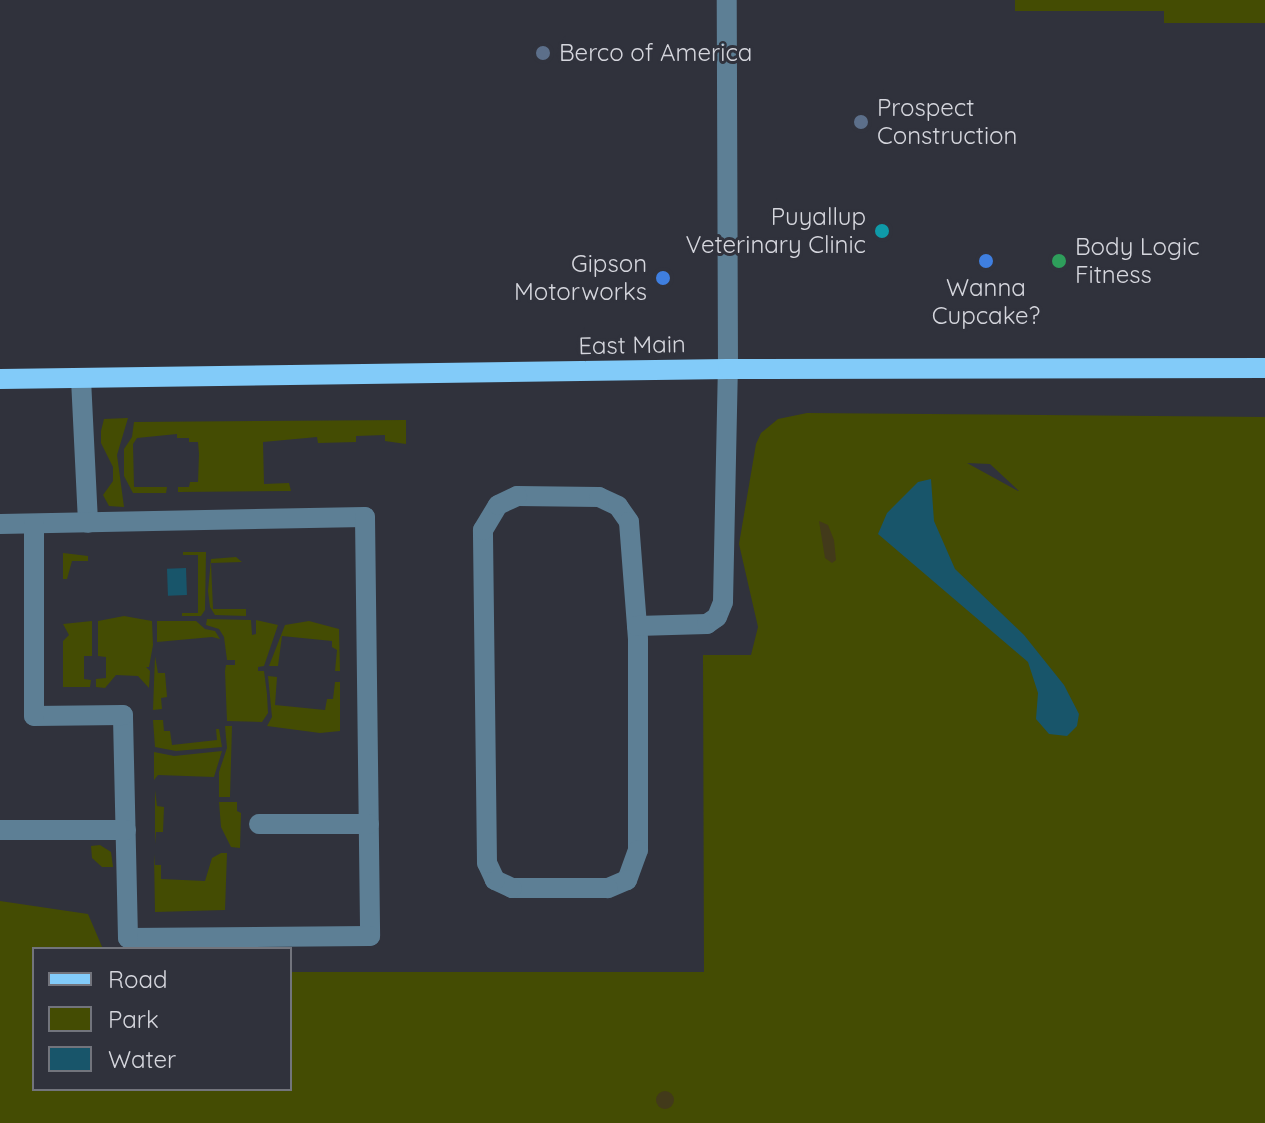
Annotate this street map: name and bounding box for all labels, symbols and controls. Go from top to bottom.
place label: Berco of America [559,39,752,67]
marker: Berco of America [534,44,552,62]
place label: Prospect Construction [877,94,1017,150]
marker: Prospect Construction [852,113,870,131]
place label: Puyallup Veterinary Clinic [685,203,866,259]
marker: Puyallup Veterinary Clinic [873,222,891,240]
place label: Body Logic Fitness [1075,233,1200,289]
place label: Gipson Motorworks [514,250,647,306]
marker: Wanna Cupcake? [977,252,995,270]
marker: Body Logic Fitness [1050,252,1068,270]
marker: Gipson Motorworks [654,269,672,287]
place label: Wanna Cupcake? [932,274,1040,330]
street label: East Main [578,330,686,360]
legend [32,947,292,1091]
text: Road [108,964,168,994]
text: Park [108,1004,159,1034]
text: Water [108,1044,176,1074]

